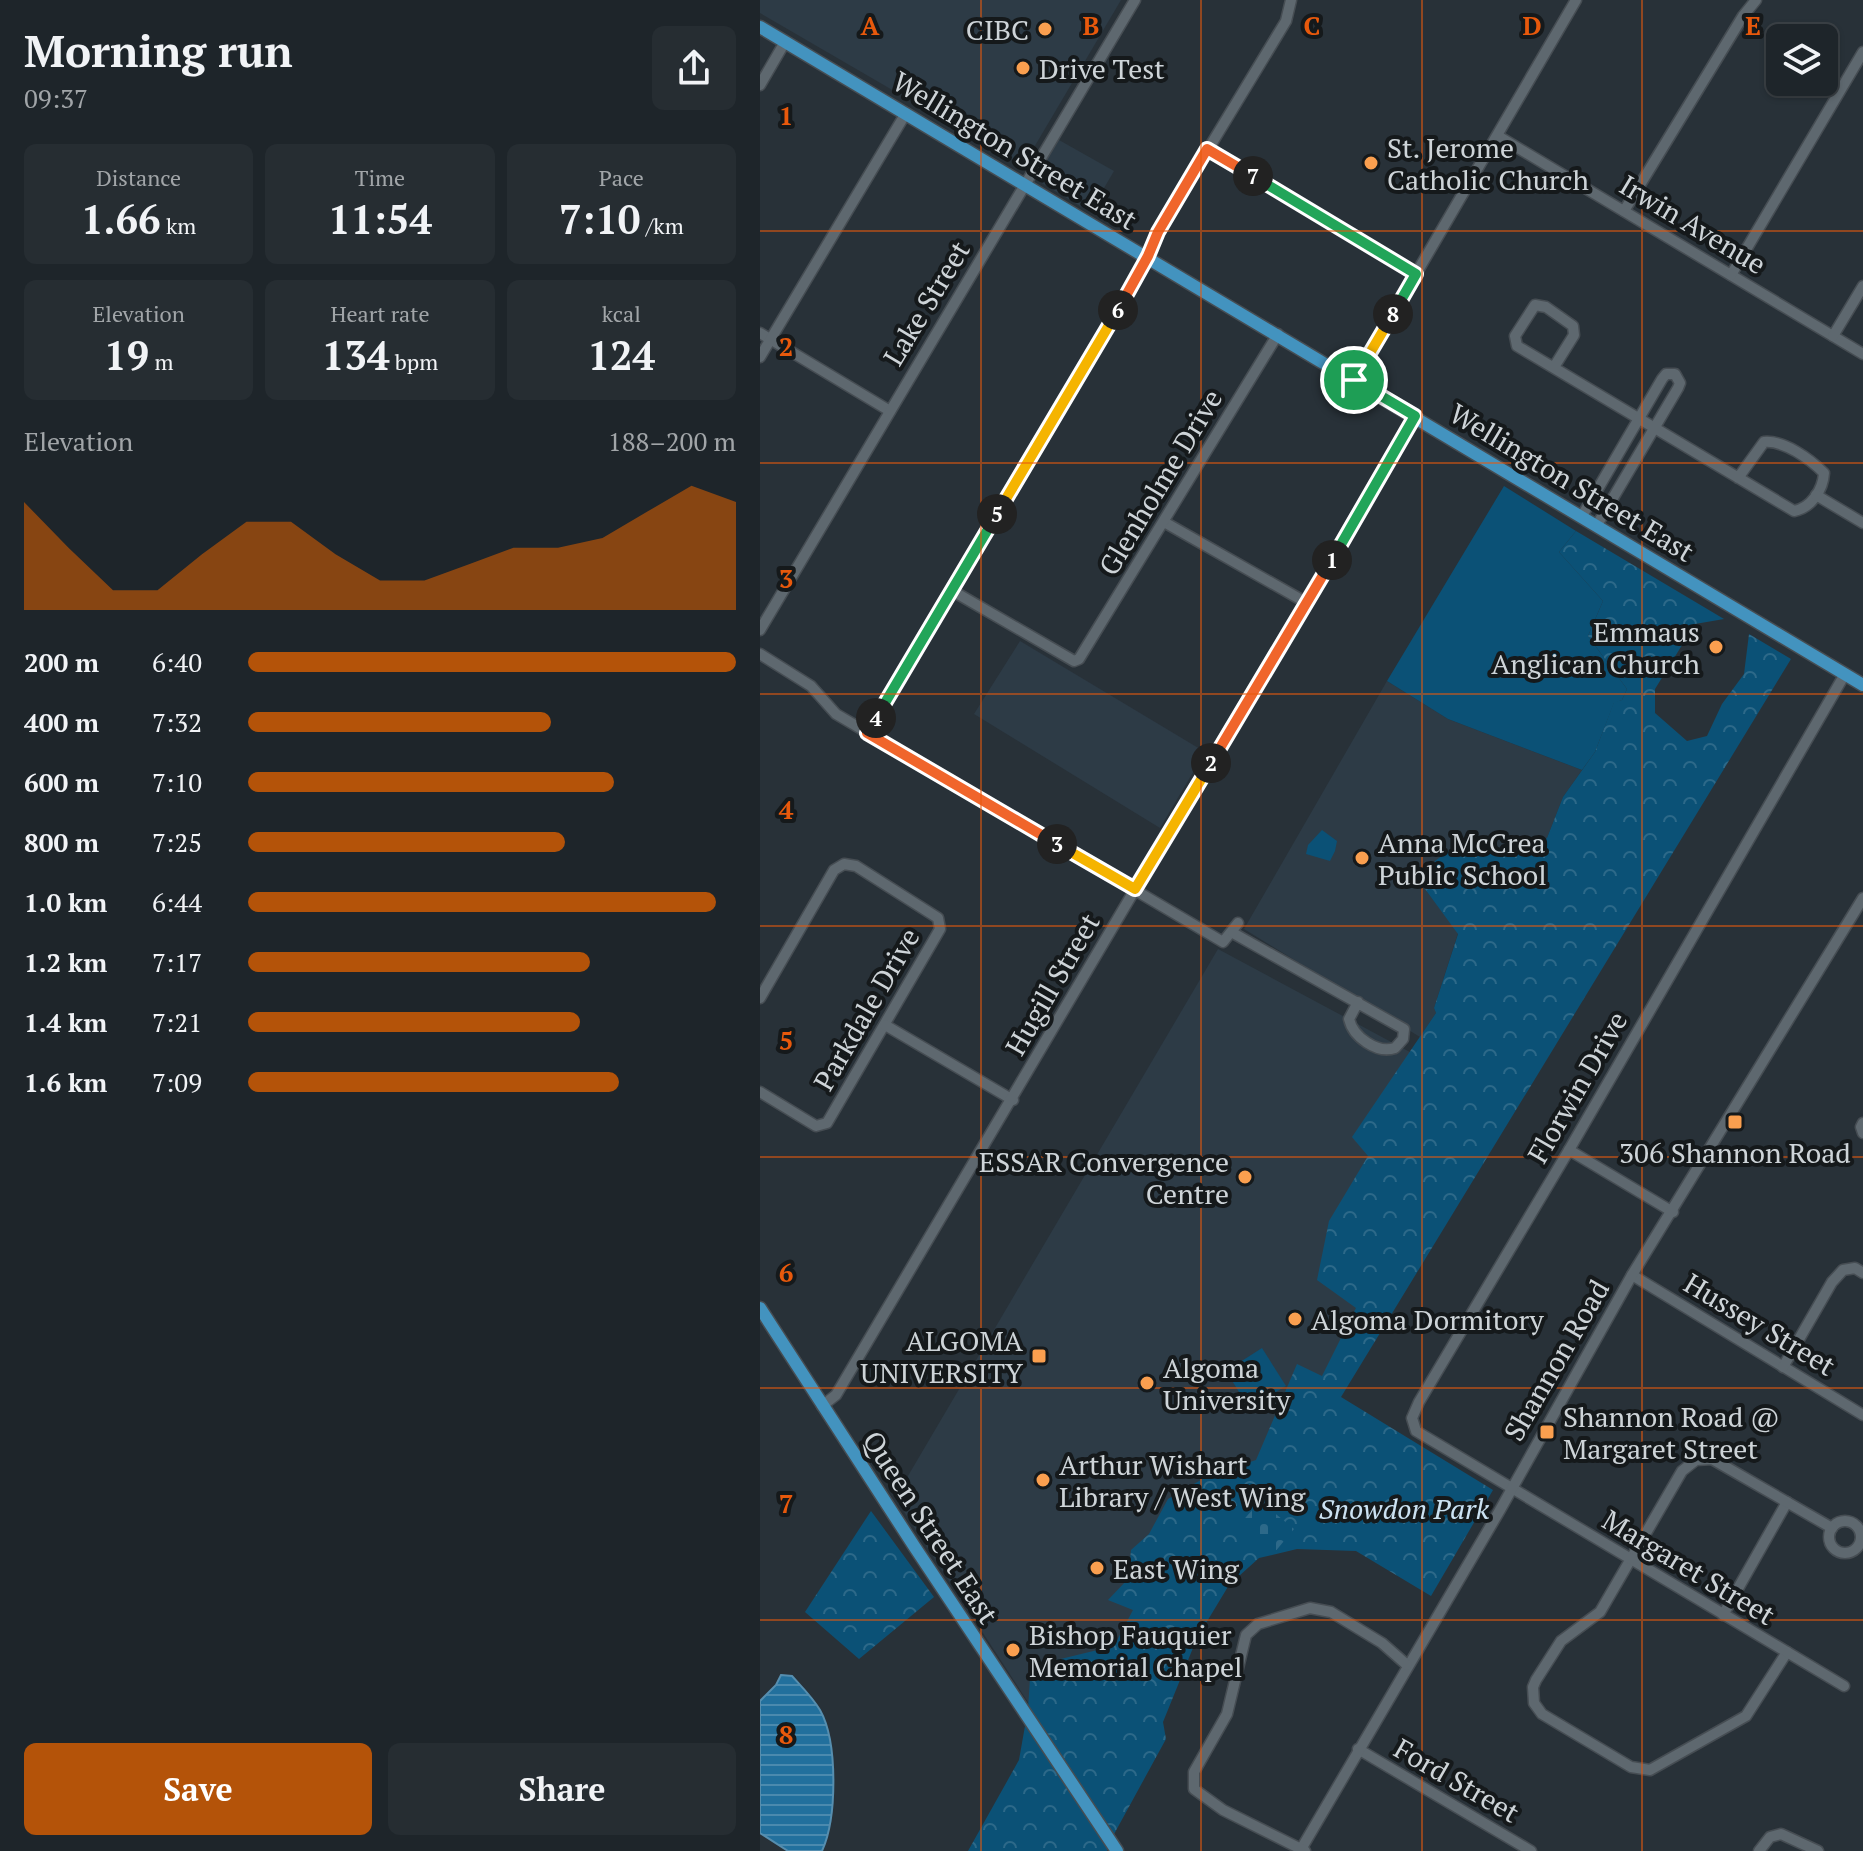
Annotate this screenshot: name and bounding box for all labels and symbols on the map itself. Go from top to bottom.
text: A [861,8,880,42]
text: B [1083,8,1099,42]
text: C [1304,8,1320,42]
text: D [1522,8,1542,42]
text: E [1745,8,1761,42]
place label: CIBC [966,11,1029,48]
marker: CIBC [1036,20,1054,38]
place label: Drive Test [1039,50,1165,87]
marker: Drive Test [1014,59,1032,77]
street label: Wellington Street East [886,62,1145,238]
text: 1 [779,98,793,132]
place label: St. Jerome Catholic Church [1387,129,1589,198]
marker: St. Jerome Catholic Church [1362,154,1380,172]
pin: 7 [1233,156,1273,196]
street label: Irwin Avenue [1613,166,1773,282]
street label: Lake Street [874,233,978,372]
pin: 6 [1098,290,1138,330]
pin: 8 [1373,294,1413,334]
text: 2 [779,329,793,363]
pin [1320,346,1388,414]
street label: Glenholme Drive [1090,382,1230,582]
street label: Wellington Street East [1443,394,1702,570]
pin: 5 [977,494,1017,534]
pin: 1 [1312,540,1352,580]
text: 3 [779,561,793,595]
place label: Emmaus Anglican Church [1491,613,1700,682]
marker: Emmaus Anglican Church [1707,638,1725,656]
pin: 4 [856,698,896,738]
pin: 2 [1191,743,1231,783]
text: 4 [779,792,794,826]
pin: 3 [1037,824,1077,864]
place label: Anna McCrea Public School [1378,824,1547,893]
marker: Anna McCrea Public School [1353,849,1371,867]
street label: Hugill Street [996,906,1108,1062]
street label: Parkdale Drive [805,921,927,1097]
street label: Florwin Drive [1519,1004,1635,1170]
text: 5 [779,1023,793,1057]
marker: 306 Shannon Road [1726,1113,1744,1131]
place label: 306 Shannon Road [1619,1134,1851,1171]
place label: ESSAR Convergence Centre [979,1143,1229,1212]
marker: ESSAR Convergence Centre [1236,1168,1254,1186]
text: 6 [779,1255,793,1289]
street label: Hussey Street [1678,1264,1843,1384]
street label: Shannon Road [1495,1273,1617,1447]
place label: Algoma Dormitory [1311,1301,1545,1338]
marker: Algoma Dormitory [1286,1310,1304,1328]
place label: ALGOMA UNIVERSITY [860,1322,1024,1391]
marker: ALGOMA UNIVERSITY [1030,1347,1048,1365]
place label: Algoma University [1163,1349,1291,1418]
marker: Algoma University [1138,1374,1156,1392]
place label: Shannon Road @ Margaret Street [1563,1398,1780,1467]
street label: Queen Street East [855,1423,1008,1631]
marker: Shannon Road @ Margaret Street [1538,1423,1556,1441]
place label: Arthur Wishart Library / West Wing [1059,1446,1307,1515]
marker: Arthur Wishart Library / West Wing [1034,1471,1052,1489]
text: 7 [779,1486,793,1520]
park label: Snowdon Park [1319,1490,1490,1527]
street label: Margaret Street [1596,1501,1783,1633]
place label: East Wing [1113,1550,1240,1587]
marker: East Wing [1088,1559,1106,1577]
place label: Bishop Fauquier Memorial Chapel [1029,1616,1243,1685]
marker: Bishop Fauquier Memorial Chapel [1004,1641,1022,1659]
text: 8 [779,1717,793,1751]
street label: Ford Street [1388,1729,1527,1831]

